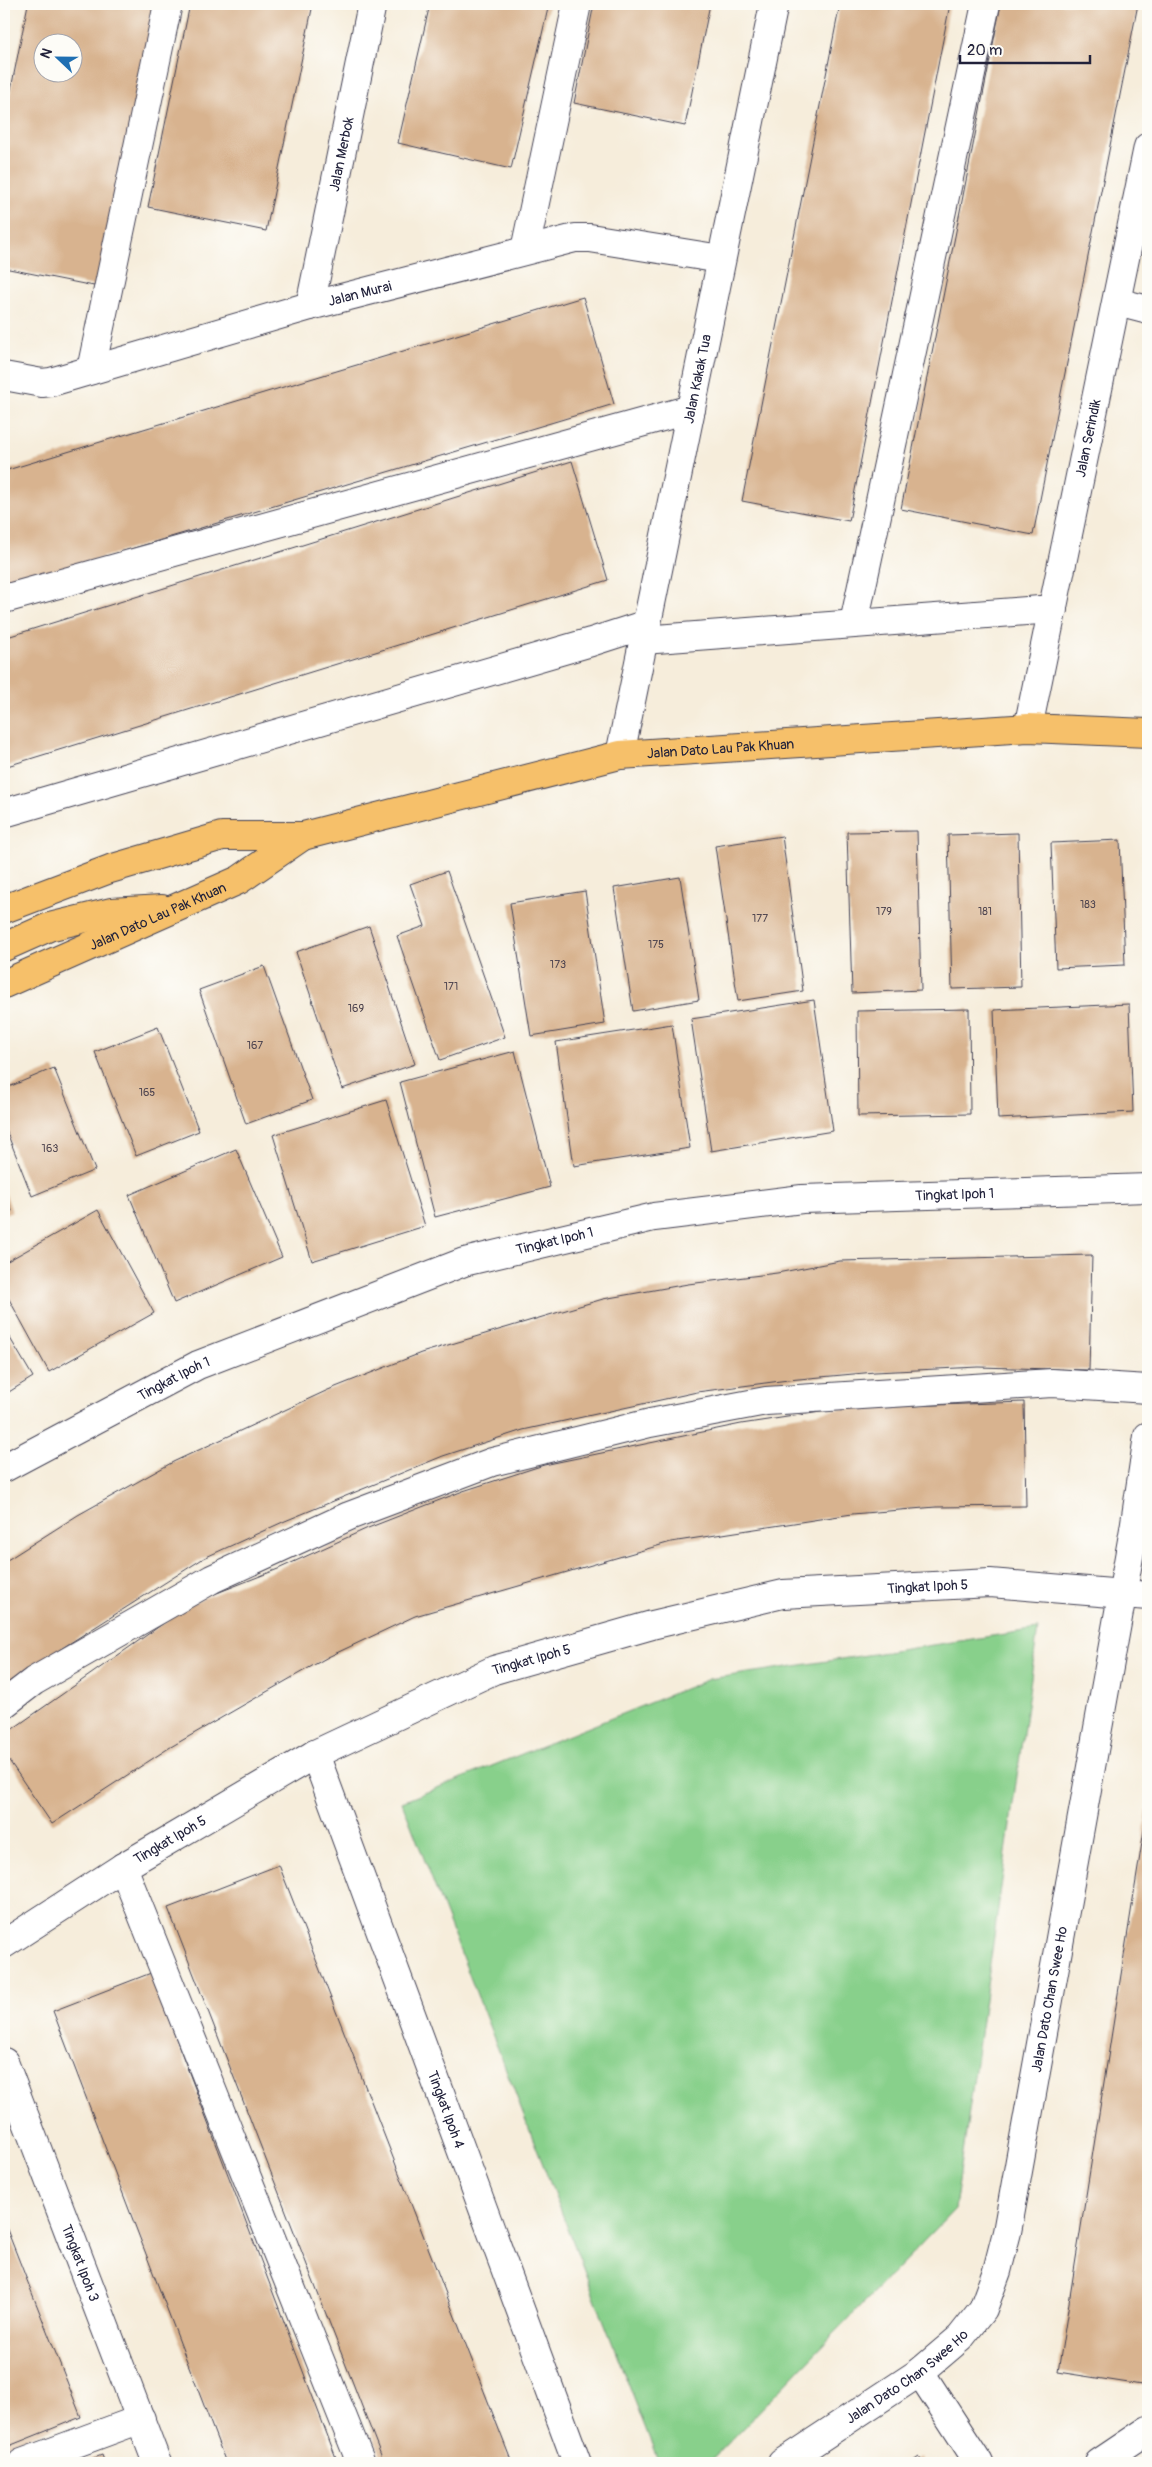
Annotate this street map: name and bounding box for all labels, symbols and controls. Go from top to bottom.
north arrow [32,32,82,82]
scale bar [960,32,1090,64]
text: 20 m [967,41,1002,60]
text: N [37,46,56,61]
street label: Jalan Merbok [325,115,357,193]
street label: Jalan Murai [326,277,394,310]
street label: Jalan Kakak Tua [680,333,715,425]
street label: Jalan Serindik [1072,397,1104,479]
street label: Jalan Dato Lau Pak Khuan [646,735,795,762]
street label: Jalan Dato Lau Pak Khuan [87,878,229,954]
house number: 183 [1080,898,1096,911]
house number: 179 [876,905,892,918]
house number: 181 [978,905,992,918]
house number: 177 [752,912,768,925]
house number: 175 [648,938,664,951]
house number: 173 [550,958,566,971]
house number: 171 [444,980,458,993]
house number: 169 [348,1002,365,1015]
house number: 167 [247,1039,263,1052]
house number: 165 [139,1086,155,1099]
house number: 163 [42,1142,58,1155]
street label: Tingkat Ipoh 1 [915,1184,994,1204]
street label: Tingkat Ipoh 1 [514,1223,595,1258]
street label: Tingkat Ipoh 1 [135,1353,212,1404]
street label: Tingkat Ipoh 5 [887,1576,969,1597]
street label: Tingkat Ipoh 5 [490,1640,573,1679]
street label: Tingkat Ipoh 5 [131,1812,209,1867]
street label: Jalan Dato Chan Swee Ho [1028,1925,1071,2074]
street label: Tingkat Ipoh 4 [424,2068,468,2151]
street label: Tingkat Ipoh 3 [58,2222,103,2304]
street label: Jalan Dato Chan Swee Ho [842,2326,972,2427]

